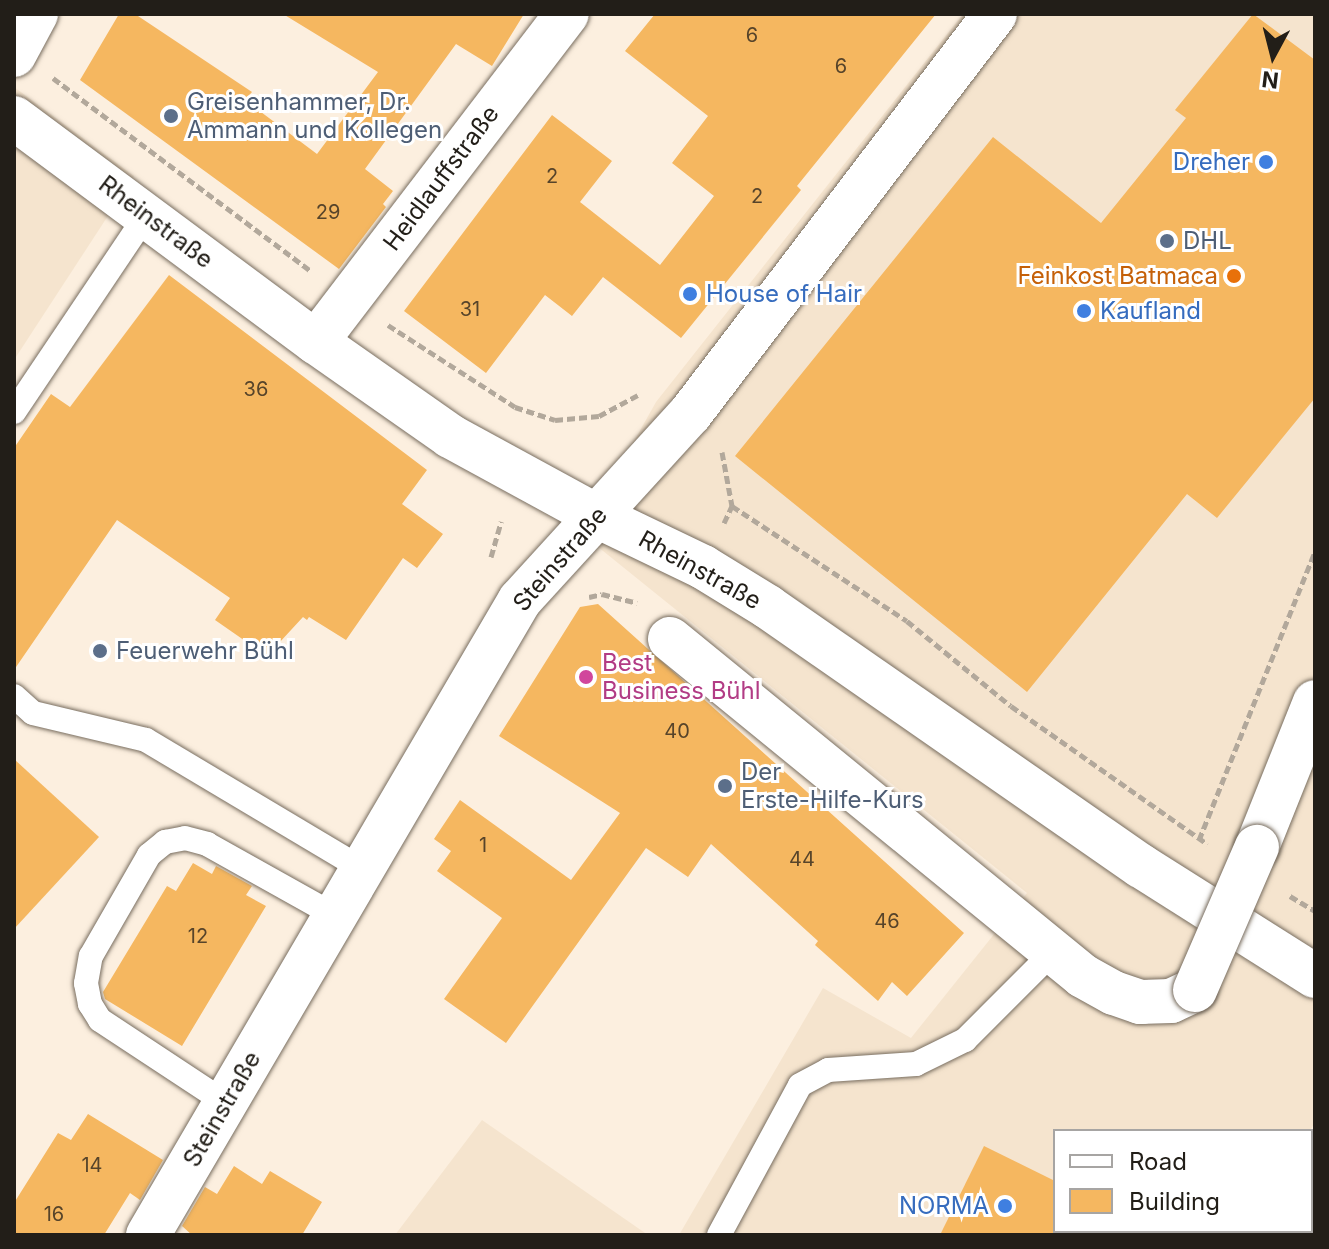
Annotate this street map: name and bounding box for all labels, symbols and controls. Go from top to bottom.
north arrow [1233,16,1313,96]
house number: 6 [746,23,758,47]
house number: 6 [835,54,847,78]
text: N [1260,66,1280,94]
place label: Greisenhammer, Dr. Ammann und Kollegen [187,88,442,144]
street label: Heidlauffstraße [377,100,505,256]
marker: Greisenhammer, Dr. Ammann und Kollegen [162,107,180,125]
place label: Dreher [1173,148,1250,176]
marker: Dreher [1257,153,1275,171]
house number: 2 [546,164,558,188]
street label: Rheinstraße [93,170,219,274]
house number: 2 [751,184,763,208]
house number: 29 [316,200,340,224]
place label: DHL [1183,227,1232,255]
marker: DHL [1158,232,1176,250]
place label: Feinkost Batmaca [1018,262,1218,290]
marker: Feinkost Batmaca [1225,267,1243,285]
place label: House of Hair [706,280,862,308]
marker: House of Hair [681,285,699,303]
house number: 31 [460,297,480,321]
place label: Kaufland [1100,297,1201,325]
marker: Kaufland [1075,302,1093,320]
house number: 36 [244,377,268,401]
street label: Steinstraße [507,501,613,617]
street label: Rheinstraße [634,525,766,615]
place label: Feuerwehr Bühl [116,637,294,665]
marker: Feuerwehr Bühl [91,642,109,660]
place label: Best Business Bühl [602,649,761,705]
marker: Best Business Bühl [577,668,595,686]
house number: 40 [664,719,690,743]
place label: Der Erste-Hilfe-Kurs [741,758,924,814]
marker: Der Erste-Hilfe-Kurs [716,777,734,795]
house number: 1 [479,833,487,857]
house number: 44 [789,847,815,871]
house number: 46 [874,909,900,933]
house number: 12 [188,924,208,948]
street label: Steinstraße [177,1046,267,1172]
legend [1053,1129,1313,1233]
text: Road [1129,1147,1187,1176]
house number: 14 [81,1153,103,1177]
text: Building [1129,1187,1220,1216]
place label: NORMA [899,1192,989,1220]
marker: NORMA [996,1197,1014,1215]
house number: 16 [44,1202,64,1226]

